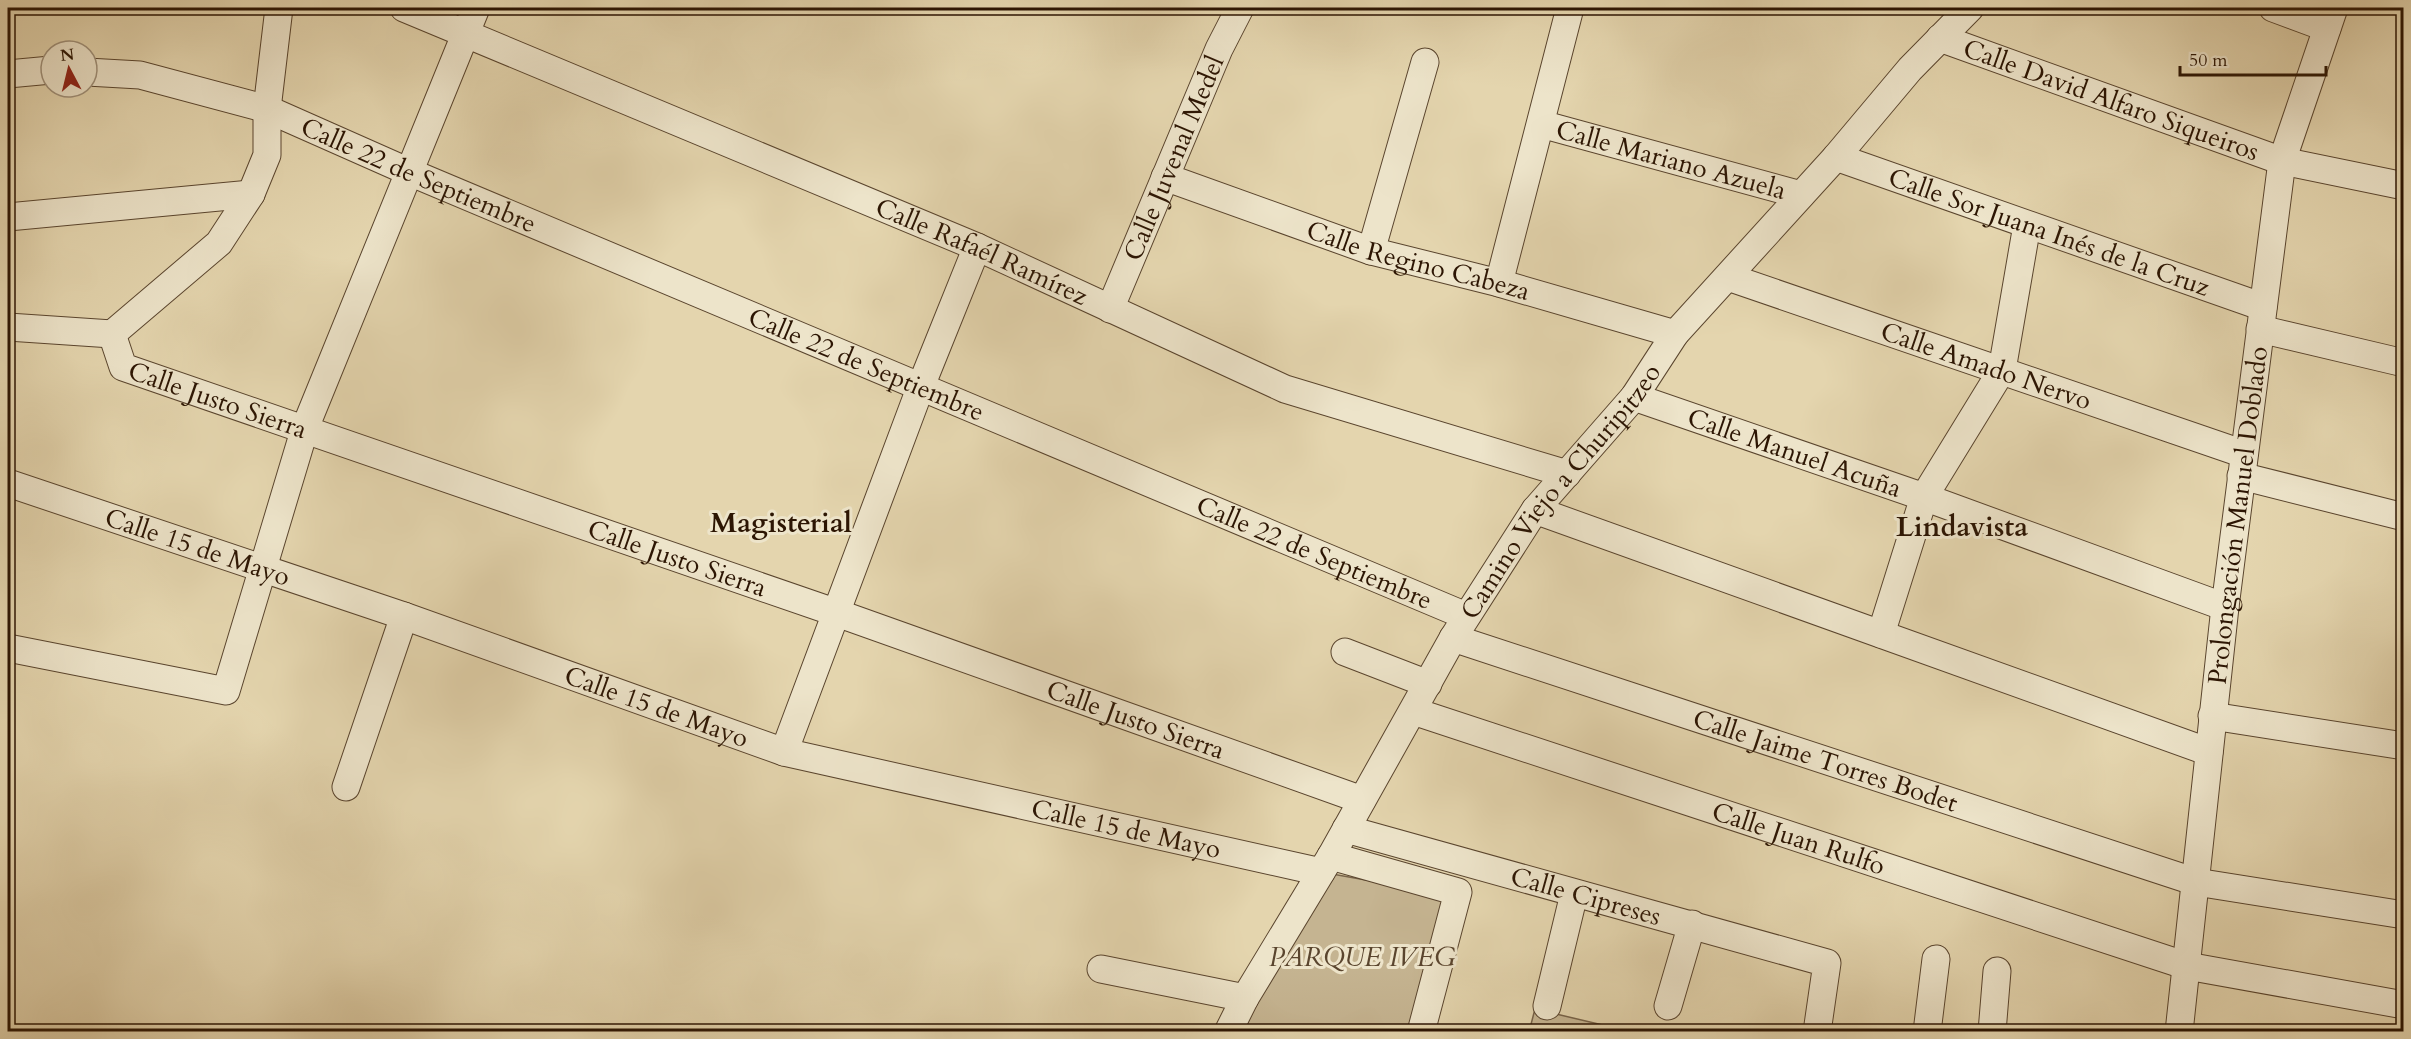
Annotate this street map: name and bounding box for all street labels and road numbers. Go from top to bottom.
street label: Calle David Alfaro Siqueiros [1959,31,2264,169]
street label: Calle Juvenal Medel [1115,50,1233,266]
street label: Calle 22 de Septiembre [295,109,541,241]
street label: Calle Mariano Azuela [1552,112,1790,208]
street label: Calle Sor Juana Inés de la Cruz [1884,160,2215,305]
street label: Calle Rafaél Ramírez [870,190,1094,314]
street label: Calle Regino Cabeza [1302,212,1534,309]
street label: Calle 22 de Septiembre [743,299,990,430]
street label: Calle Amado Nervo [1876,314,2096,418]
street label: Prolongación Manuel Doblado [2200,344,2276,686]
street label: Calle Justo Sierra [124,353,312,447]
street label: Camino Viejo a Churipitzeo [1452,357,1669,626]
street label: Calle Manuel Acuña [1683,400,1906,506]
street label: Calle 22 de Septiembre [1191,488,1438,618]
street label: Calle 15 de Mayo [100,500,294,594]
street label: Calle Justo Sierra [583,511,771,605]
street label: Calle 15 de Mayo [560,658,753,756]
street label: Calle Justo Sierra [1042,672,1229,768]
street label: Calle Jaime Torres Bodet [1688,701,1962,821]
street label: Calle 15 de Mayo [1028,791,1224,867]
street label: Calle Juan Rulfo [1707,794,1890,883]
street label: Calle Cipreses [1506,859,1665,934]

